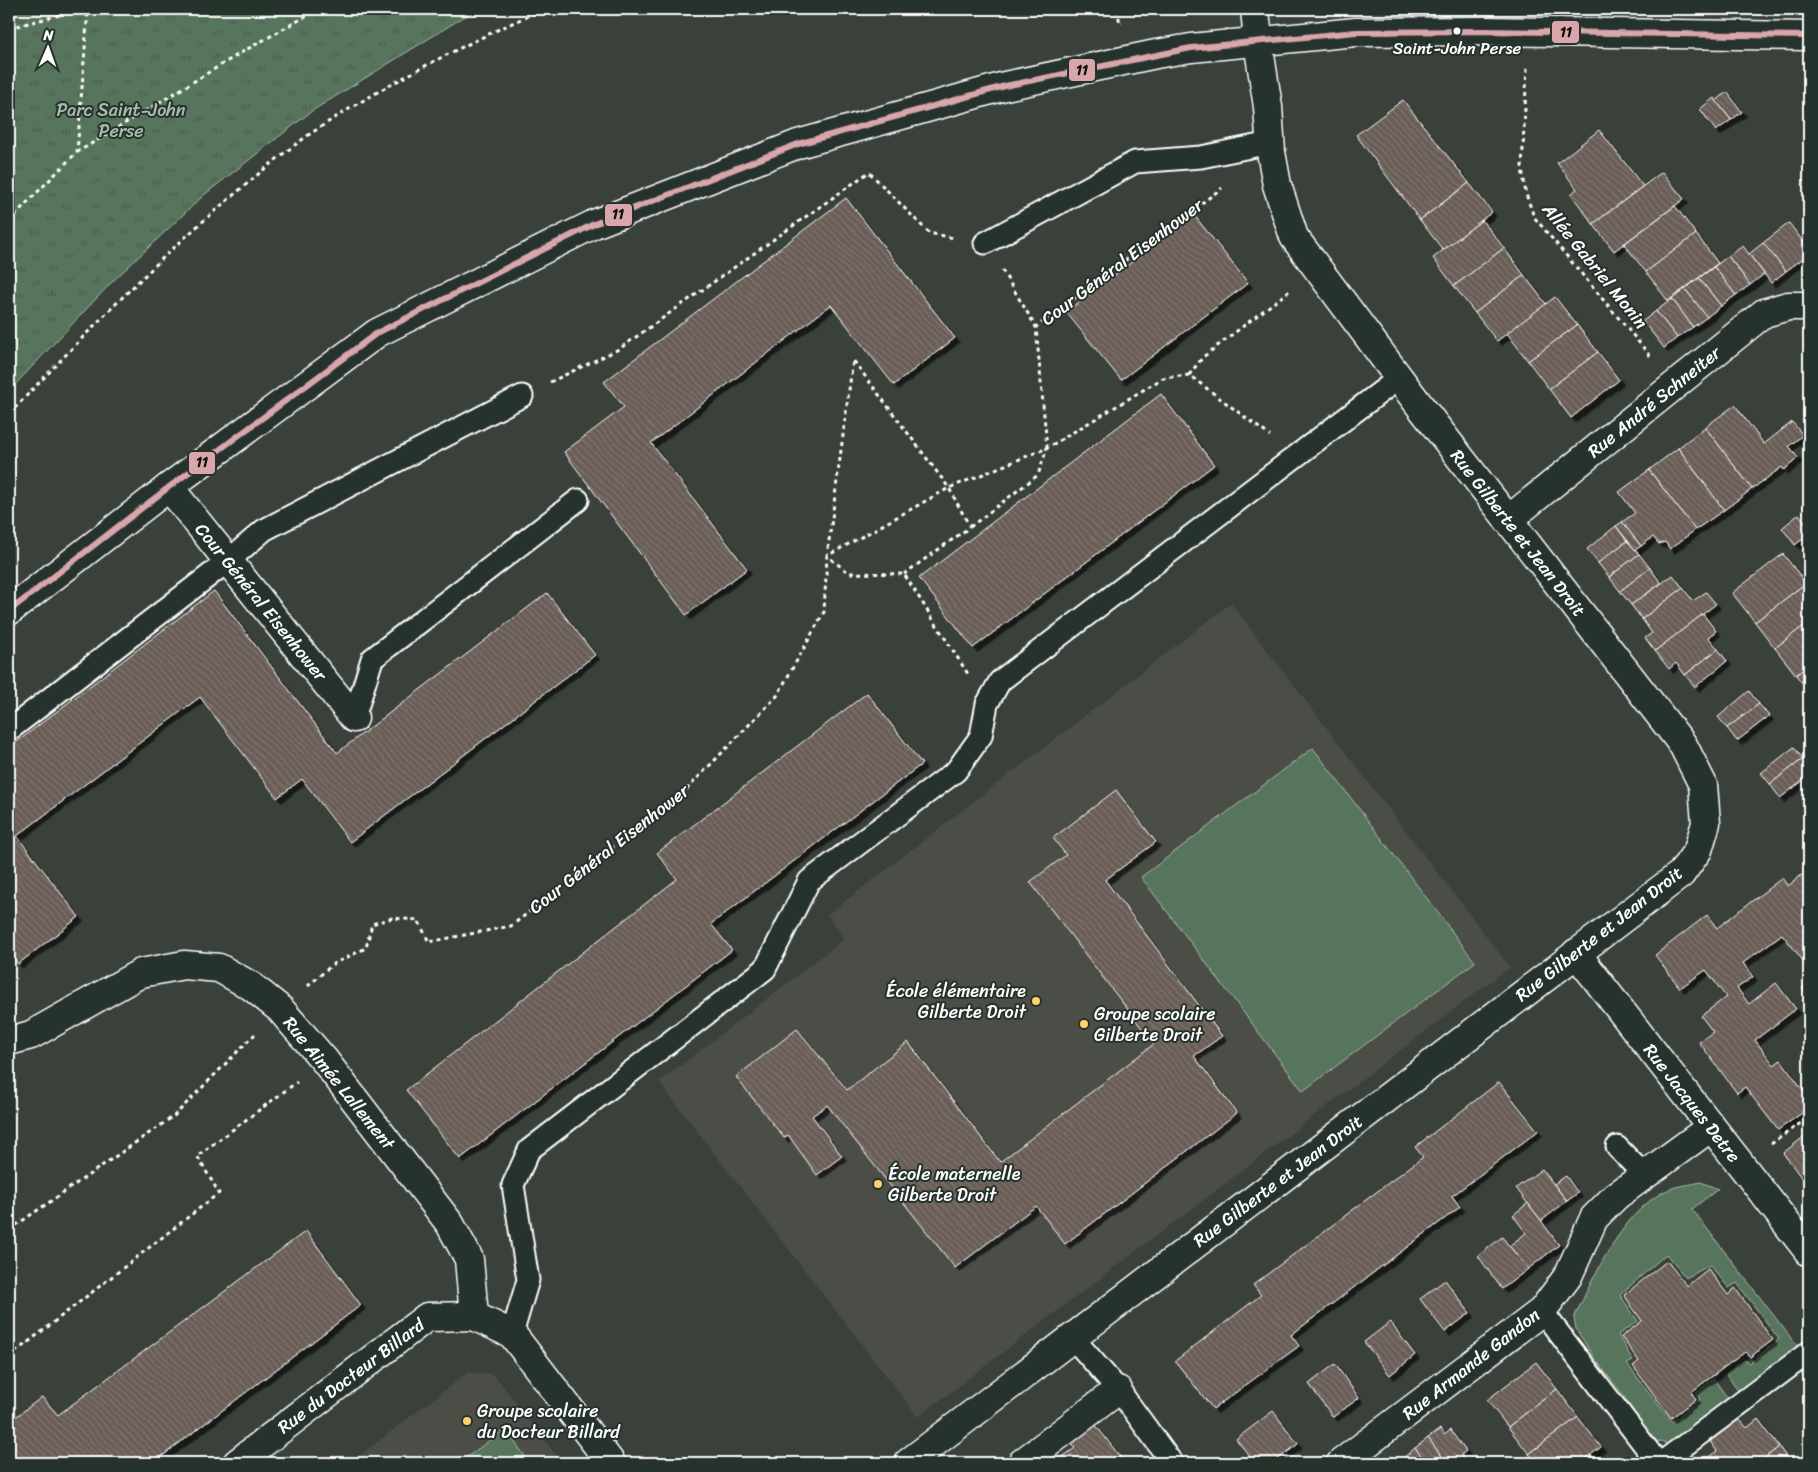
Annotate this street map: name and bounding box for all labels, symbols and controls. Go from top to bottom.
line badge: 11 [1551,20,1580,44]
text: 11 [1560,20,1572,45]
north arrow [22,22,72,72]
text: N [42,23,54,48]
marker: Saint-John Perse [1452,26,1462,36]
place label: Saint-John Perse [1393,33,1521,63]
line badge: 11 [1068,58,1096,82]
text: 11 [1076,58,1088,83]
park label: Parc Saint-John Perse [56,94,186,147]
street label: Cour Général Eisenhower [1034,189,1212,334]
street label: Allée Gabriel Monin [1533,195,1656,336]
text: 11 [612,202,624,227]
line badge: 11 [604,203,633,227]
street label: Rue André Schneiter [1580,337,1729,466]
street label: Rue Gilberte et Jean Droit [1442,442,1594,624]
text: 11 [196,450,208,475]
line badge: 11 [188,451,216,475]
street label: Cour Général Eisenhower [187,515,336,690]
street label: Cour Général Eisenhower [521,775,698,922]
street label: Rue Gilberte et Jean Droit [1508,858,1690,1010]
place label: École élémentaire Gilberte Droit [886,975,1027,1028]
marker: École élémentaire Gilberte Droit [1030,995,1042,1007]
place label: Groupe scolaire Gilberte Droit [1094,998,1216,1051]
street label: Rue Aimée Lallement [275,1009,404,1158]
marker: Groupe scolaire Gilberte Droit [1078,1018,1090,1030]
street label: Rue Jacques Detre [1635,1036,1749,1170]
street label: Rue Gilberte et Jean Droit [1186,1106,1370,1256]
place label: École maternelle Gilberte Droit [888,1158,1021,1211]
marker: École maternelle Gilberte Droit [872,1178,884,1190]
street label: Rue Armande Gandon [1395,1300,1547,1428]
street label: Rue du Docteur Billard [270,1309,433,1442]
place label: Groupe scolaire du Docteur Billard [477,1395,621,1448]
marker: Groupe scolaire du Docteur Billard [461,1415,473,1427]

